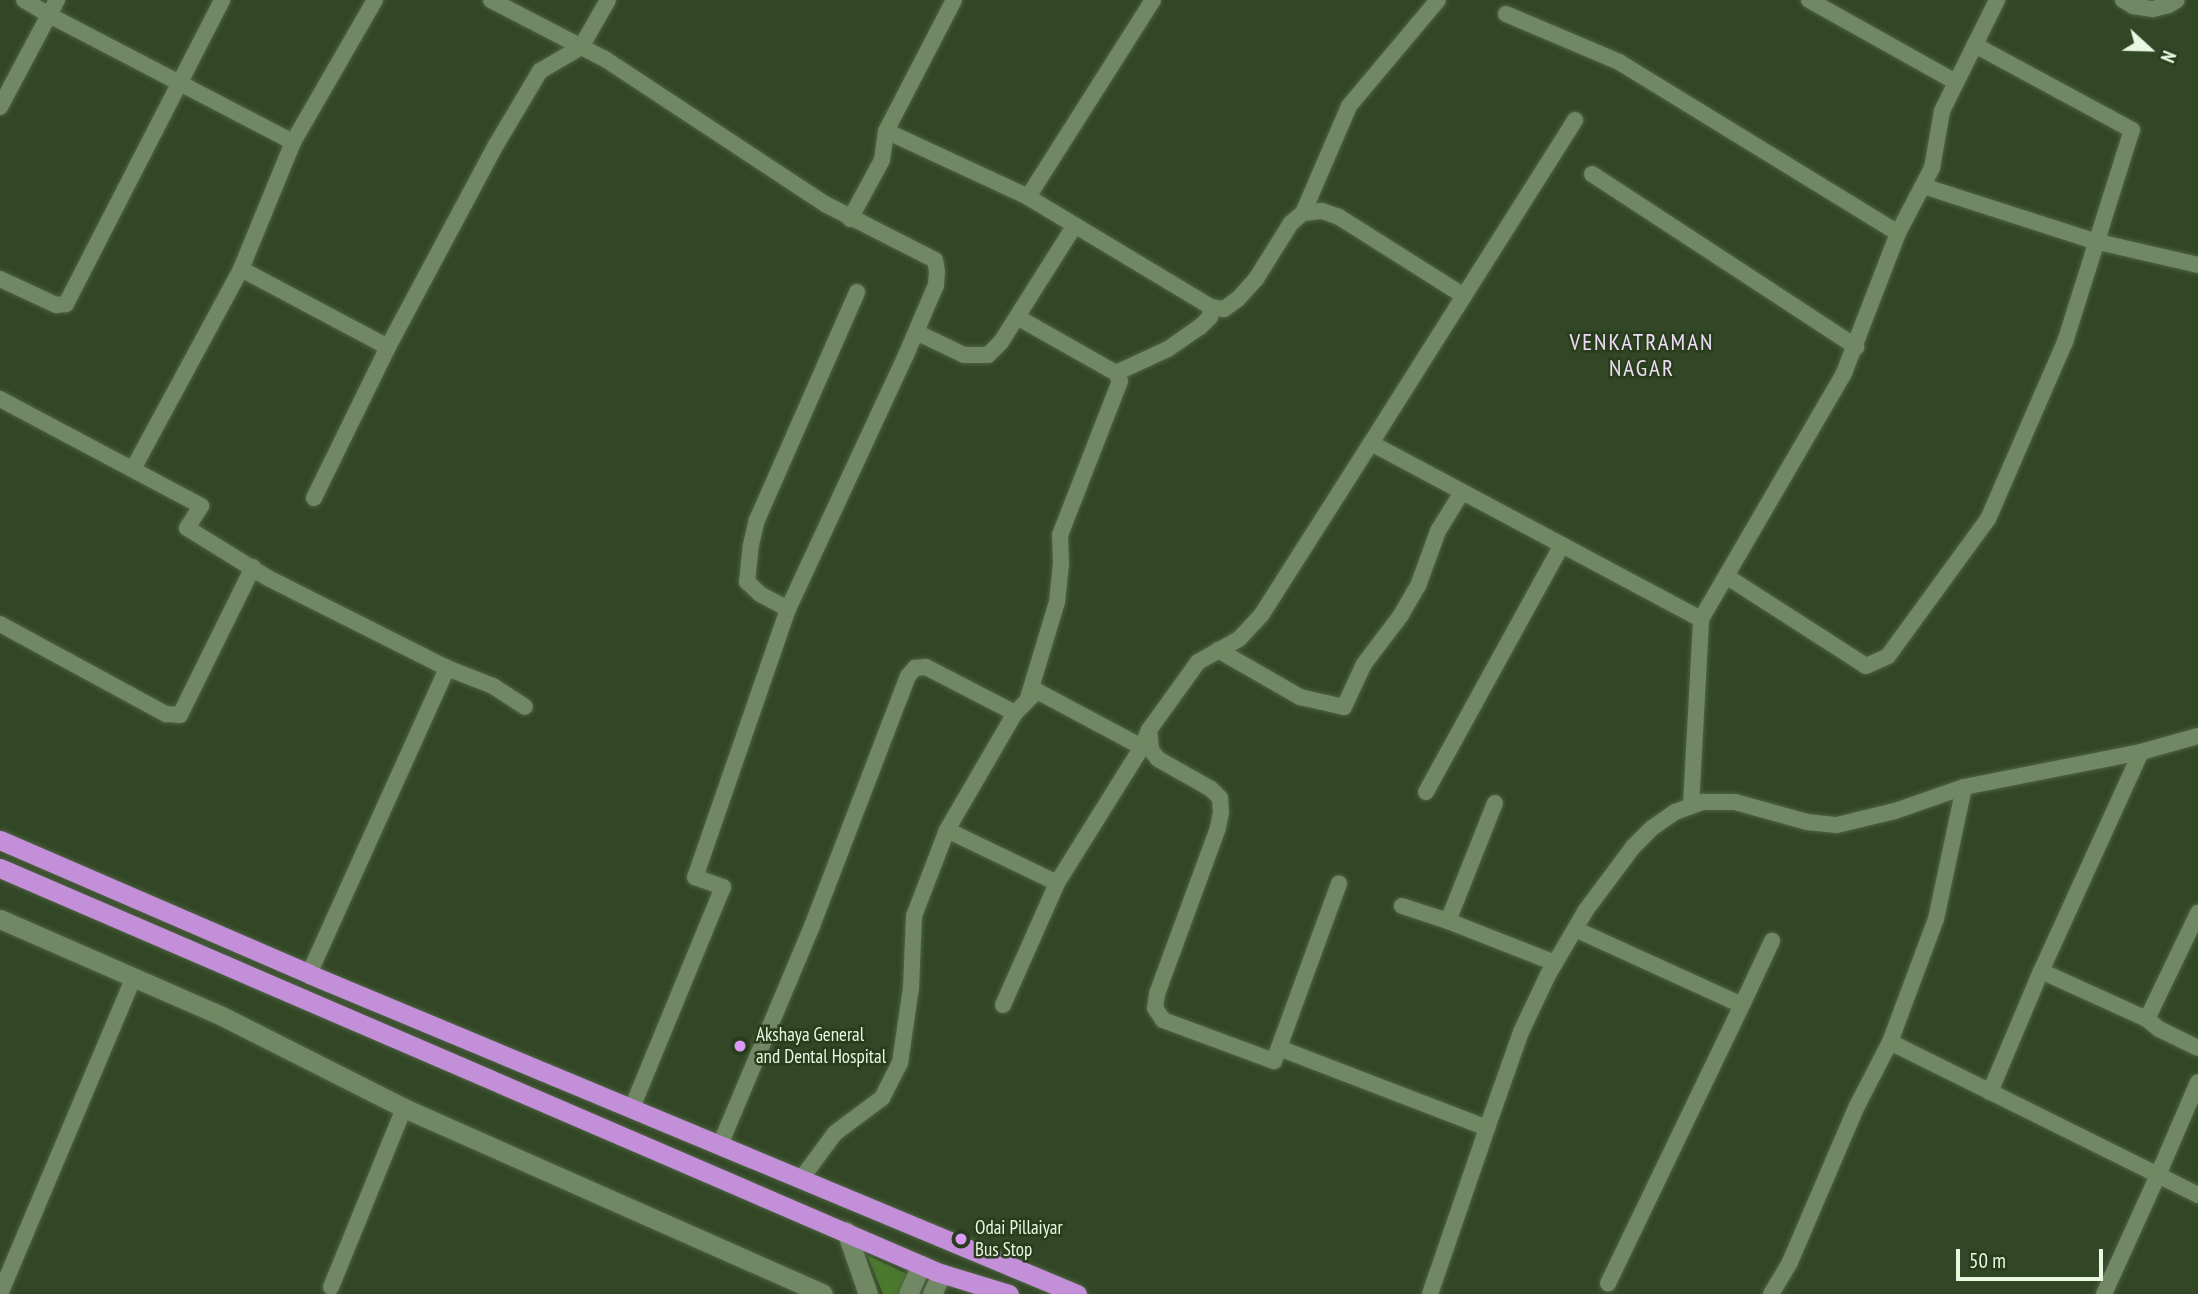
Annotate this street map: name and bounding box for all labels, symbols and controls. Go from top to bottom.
north arrow [2114,14,2184,84]
text: N [2155,48,2182,66]
district label: VENKATRAMAN NAGAR [1571,328,1713,382]
place label: Akshaya General and Dental Hospital [756,1024,886,1068]
marker: Akshaya General and Dental Hospital [730,1036,750,1056]
place label: Odai Pillaiyar Bus Stop [975,1217,1063,1261]
marker: Odai Pillaiyar Bus Stop [953,1231,969,1247]
scale bar [1960,1234,2107,1278]
text: 50 m [1969,1247,2006,1274]

